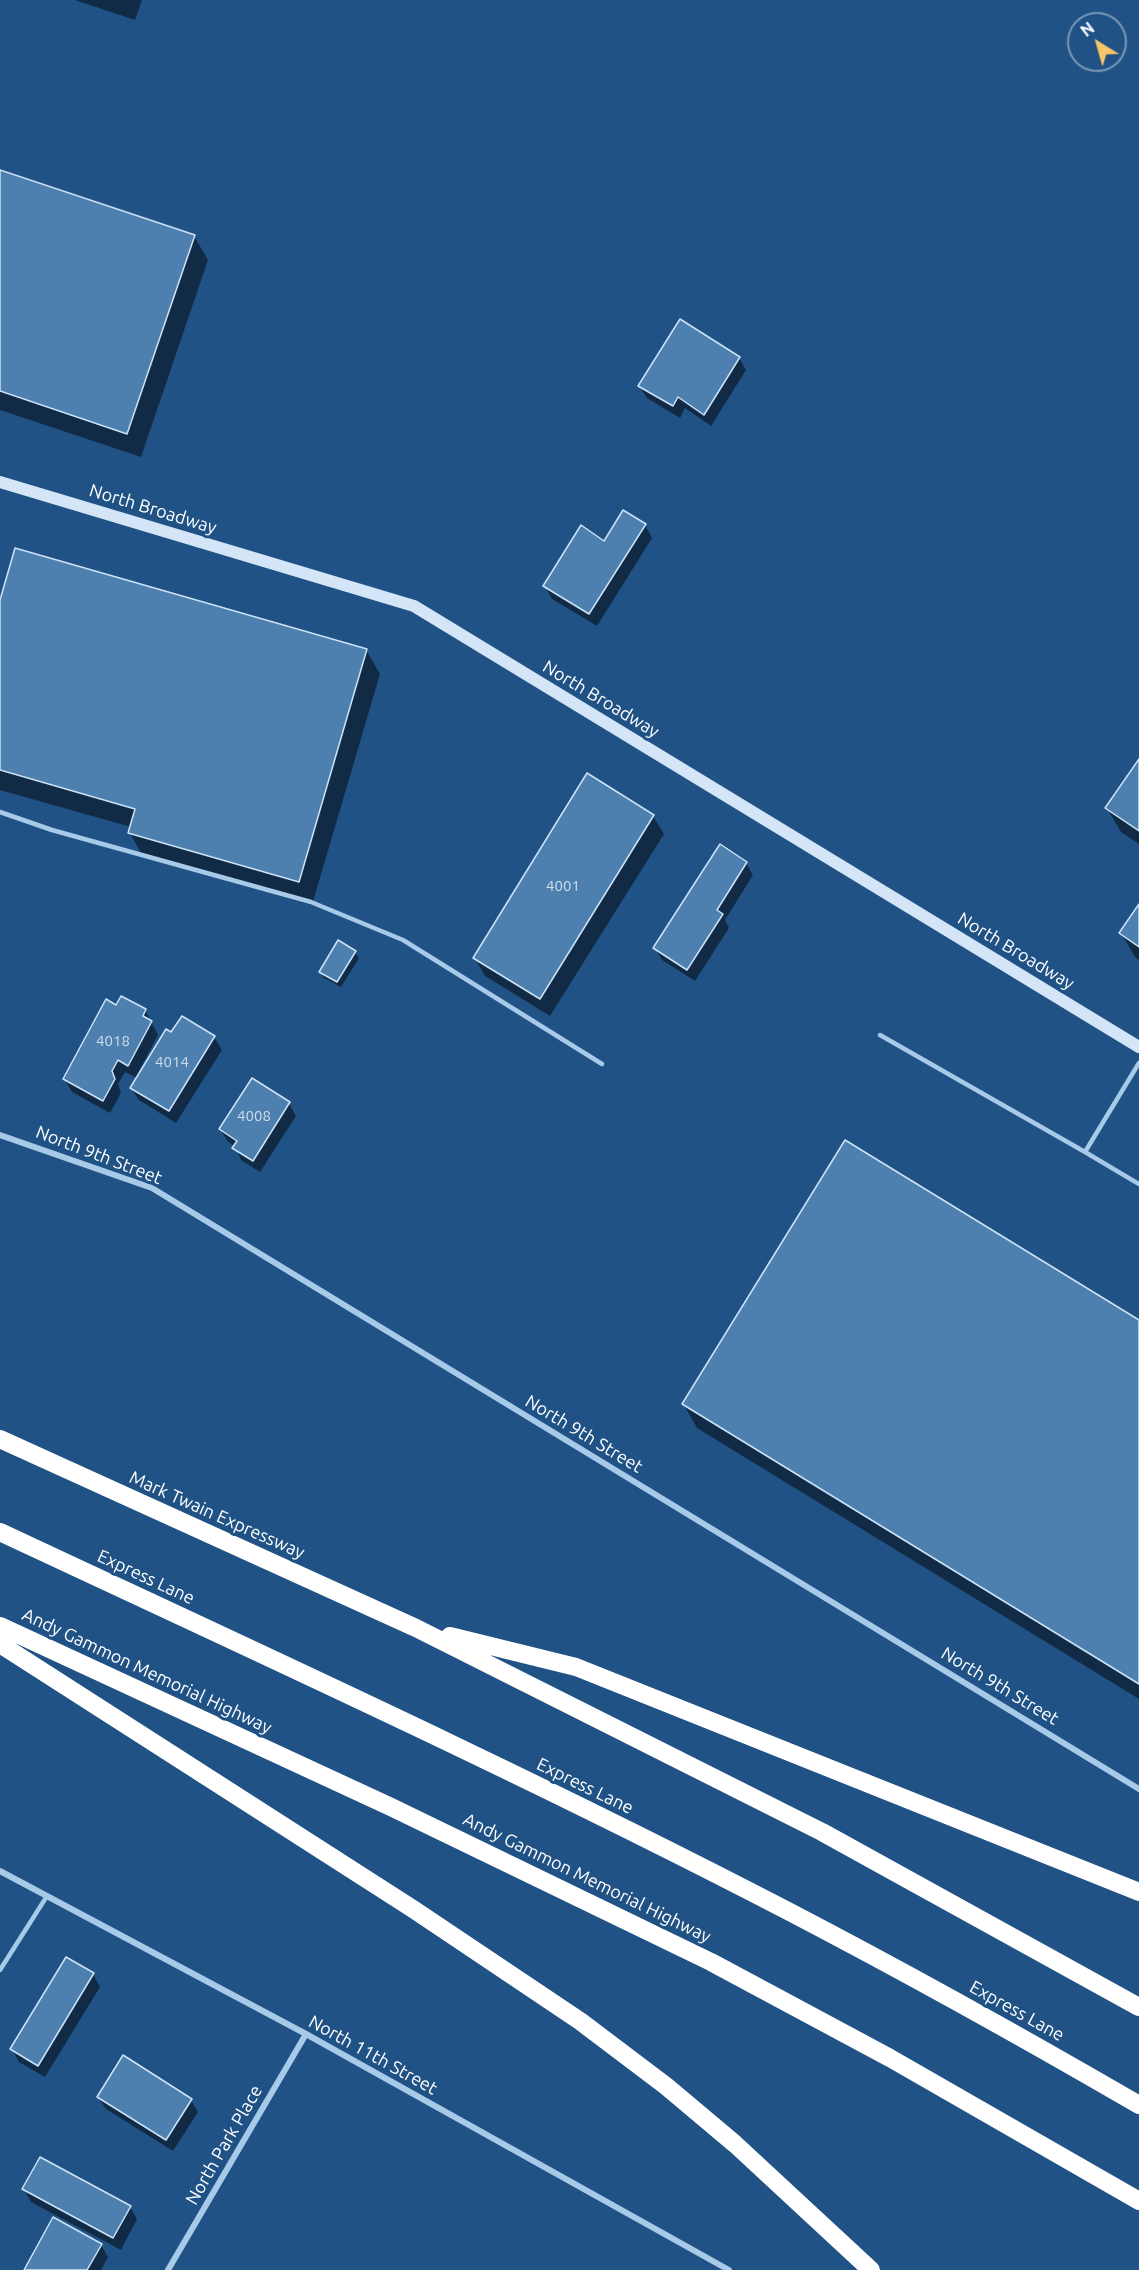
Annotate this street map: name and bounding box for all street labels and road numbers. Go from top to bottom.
street label: North Broadway [87,479,219,539]
street label: North Broadway [539,656,663,742]
street label: North Broadway [954,908,1078,994]
street label: North 9th Street [33,1121,165,1189]
street label: North 9th Street [521,1390,647,1478]
street label: Mark Twain Expressway [126,1467,308,1563]
street label: Express Lane [94,1545,198,1609]
street label: Andy Gammon Memorial Highway [19,1604,275,1738]
street label: North 9th Street [937,1642,1063,1730]
street label: Express Lane [533,1753,637,1819]
street label: Andy Gammon Memorial Highway [460,1808,714,1948]
street label: Express Lane [966,1976,1068,2046]
street label: North 11th Street [305,2011,441,2099]
street label: North Park Place [181,2081,267,2209]

